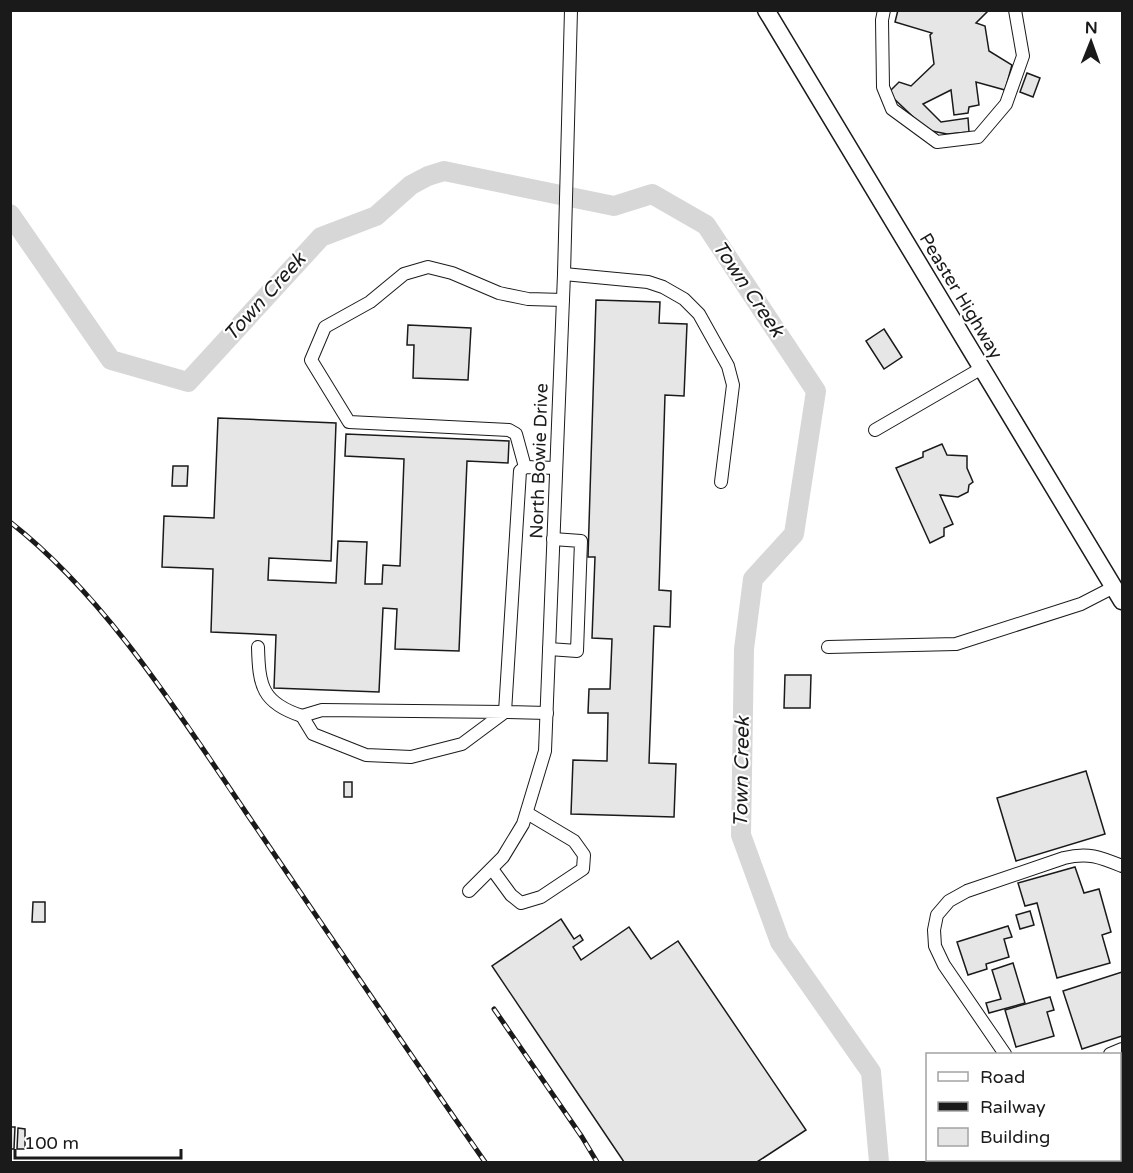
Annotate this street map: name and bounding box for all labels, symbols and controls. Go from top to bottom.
north arrow [1061,12,1121,72]
text: N [1085,18,1098,38]
street label: Peaster Highway [915,229,1007,363]
water label: Town Creek [707,236,790,343]
water label: Town Creek [219,246,312,346]
street label: North Bowie Drive [525,383,553,539]
water label: Town Creek [729,714,755,828]
legend [926,1053,1121,1161]
text: Road [980,1066,1025,1088]
text: Railway [980,1096,1046,1118]
scale bar [15,1122,182,1160]
text: Building [980,1126,1050,1148]
text: 100 m [24,1132,79,1154]

